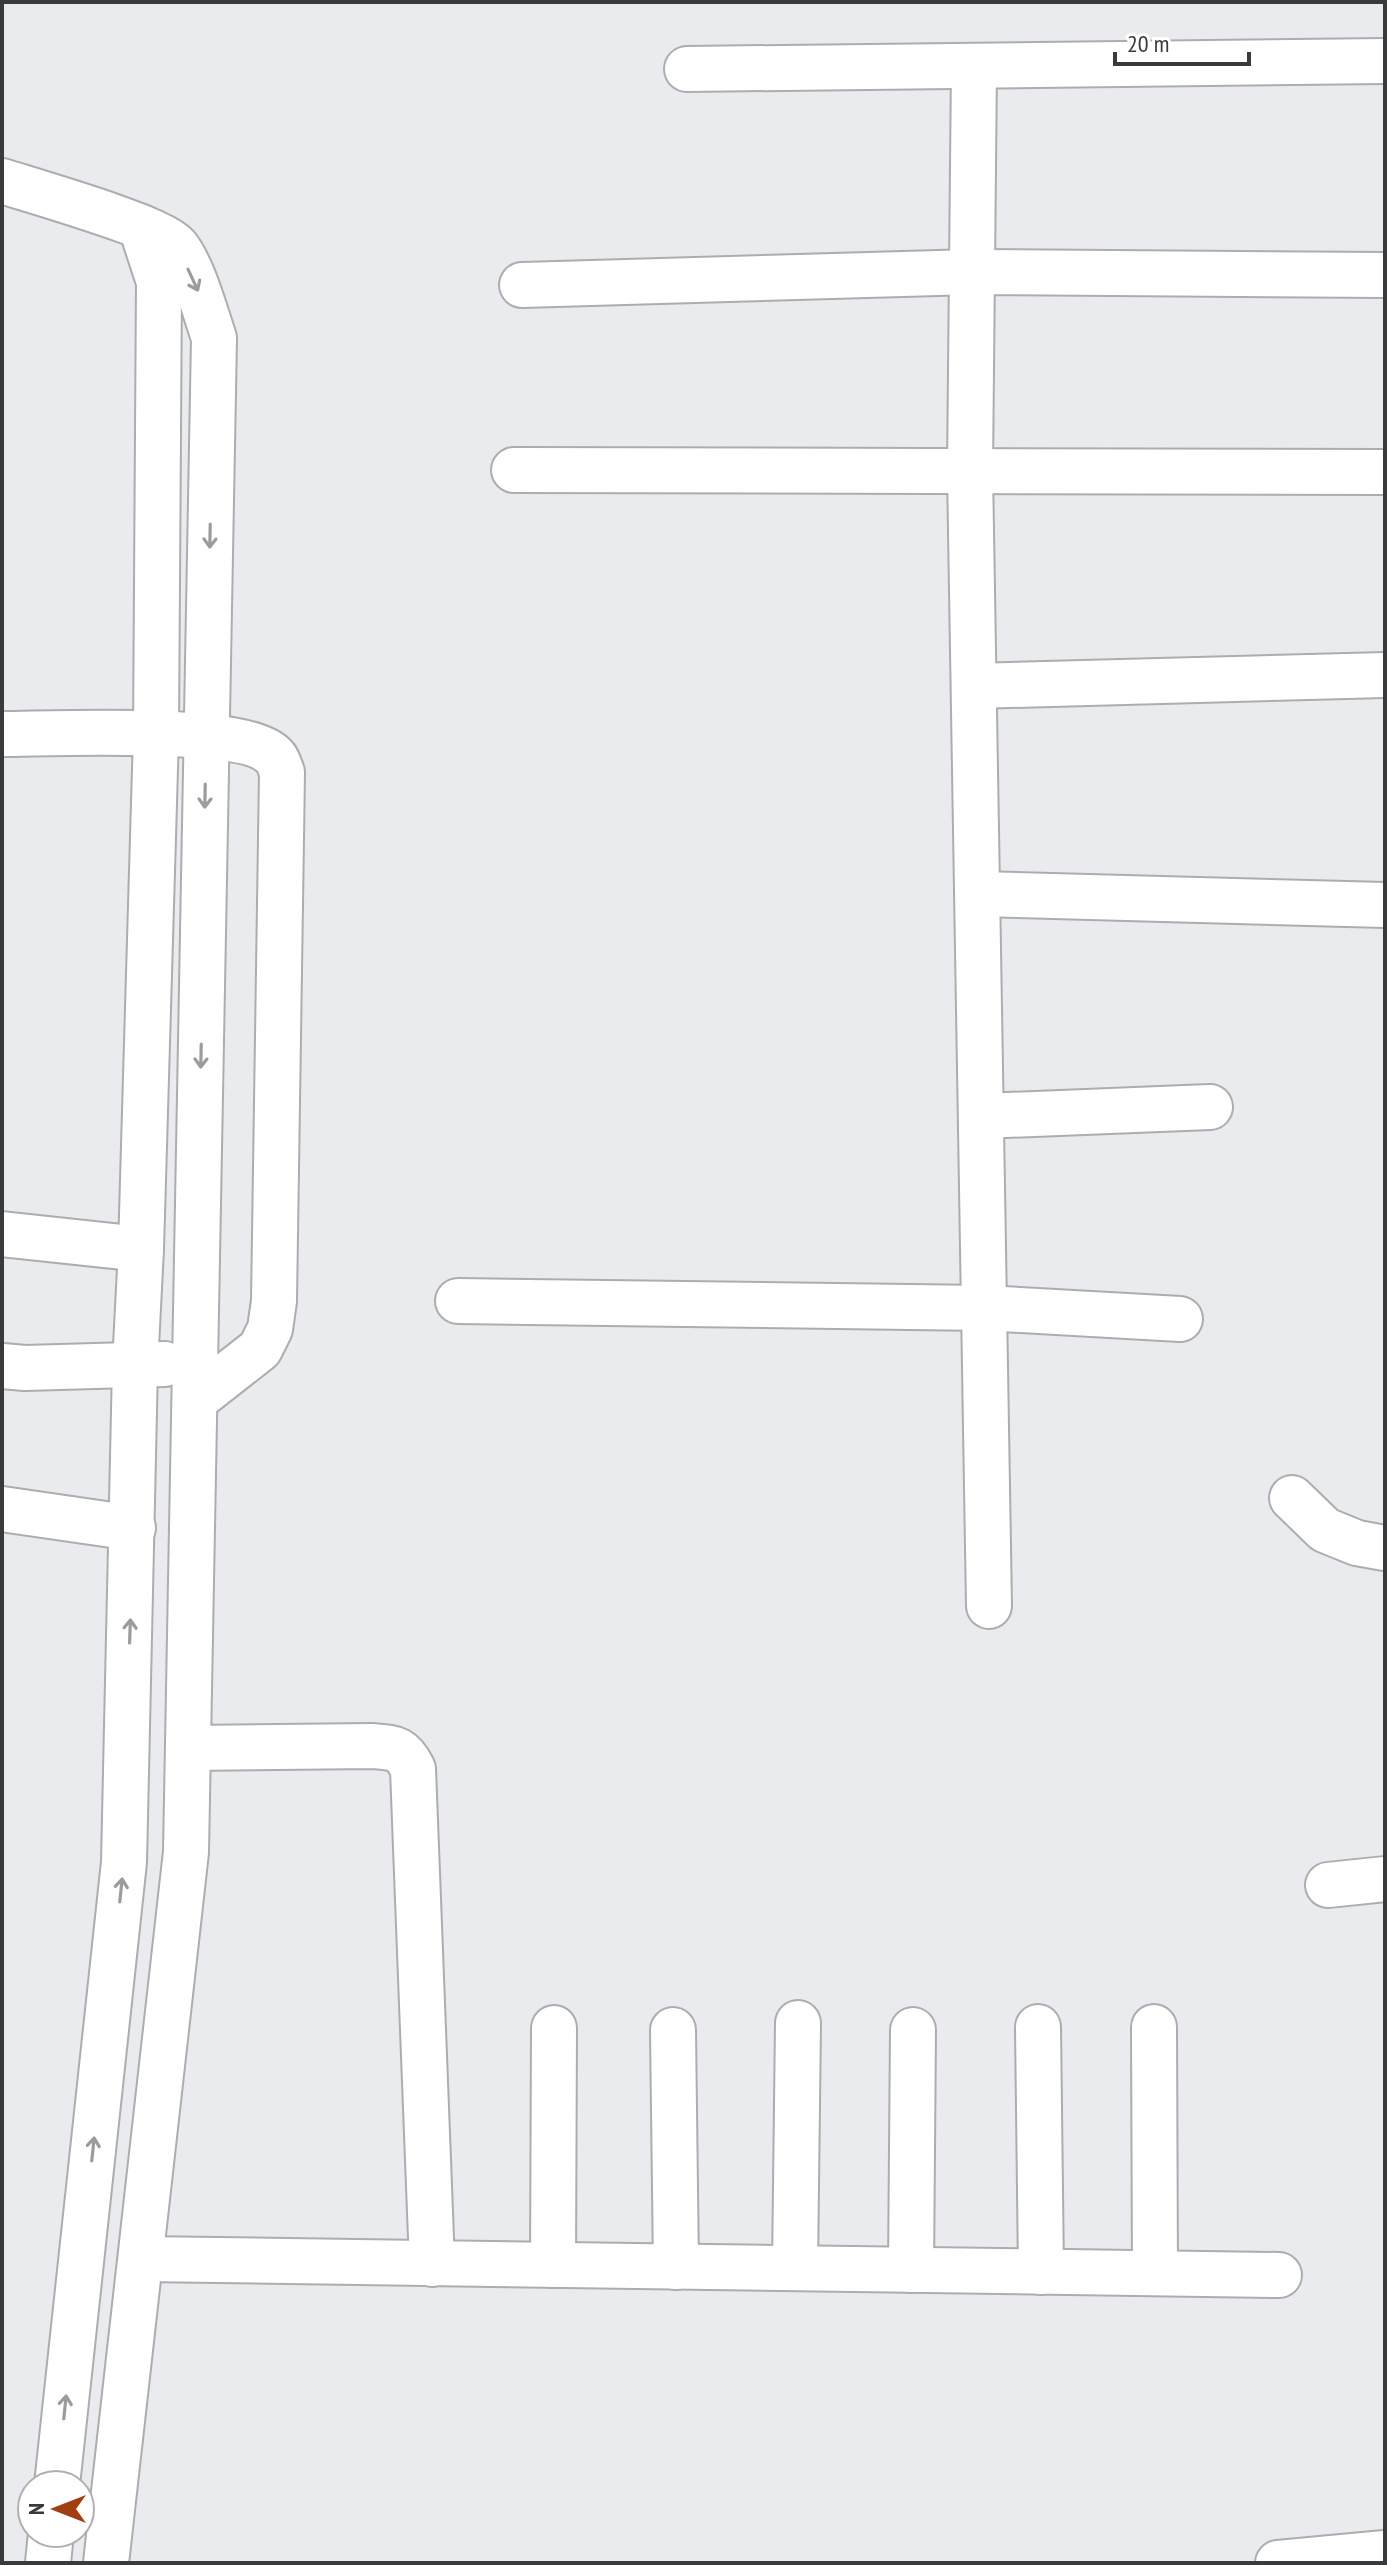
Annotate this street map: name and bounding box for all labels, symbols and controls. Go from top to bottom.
scale bar [1115,16,1249,66]
text: 20 m [1127,28,1169,59]
one-way arrow [186,267,201,291]
one-way arrow [202,522,218,549]
one-way arrow [198,782,213,809]
one-way arrow [193,1042,208,1069]
one-way arrow [123,1618,138,1645]
one-way arrow [113,1878,128,1904]
one-way arrow [85,2136,100,2163]
one-way arrow [57,2395,72,2421]
north arrow [16,2469,96,2549]
text: N [22,2503,50,2515]

